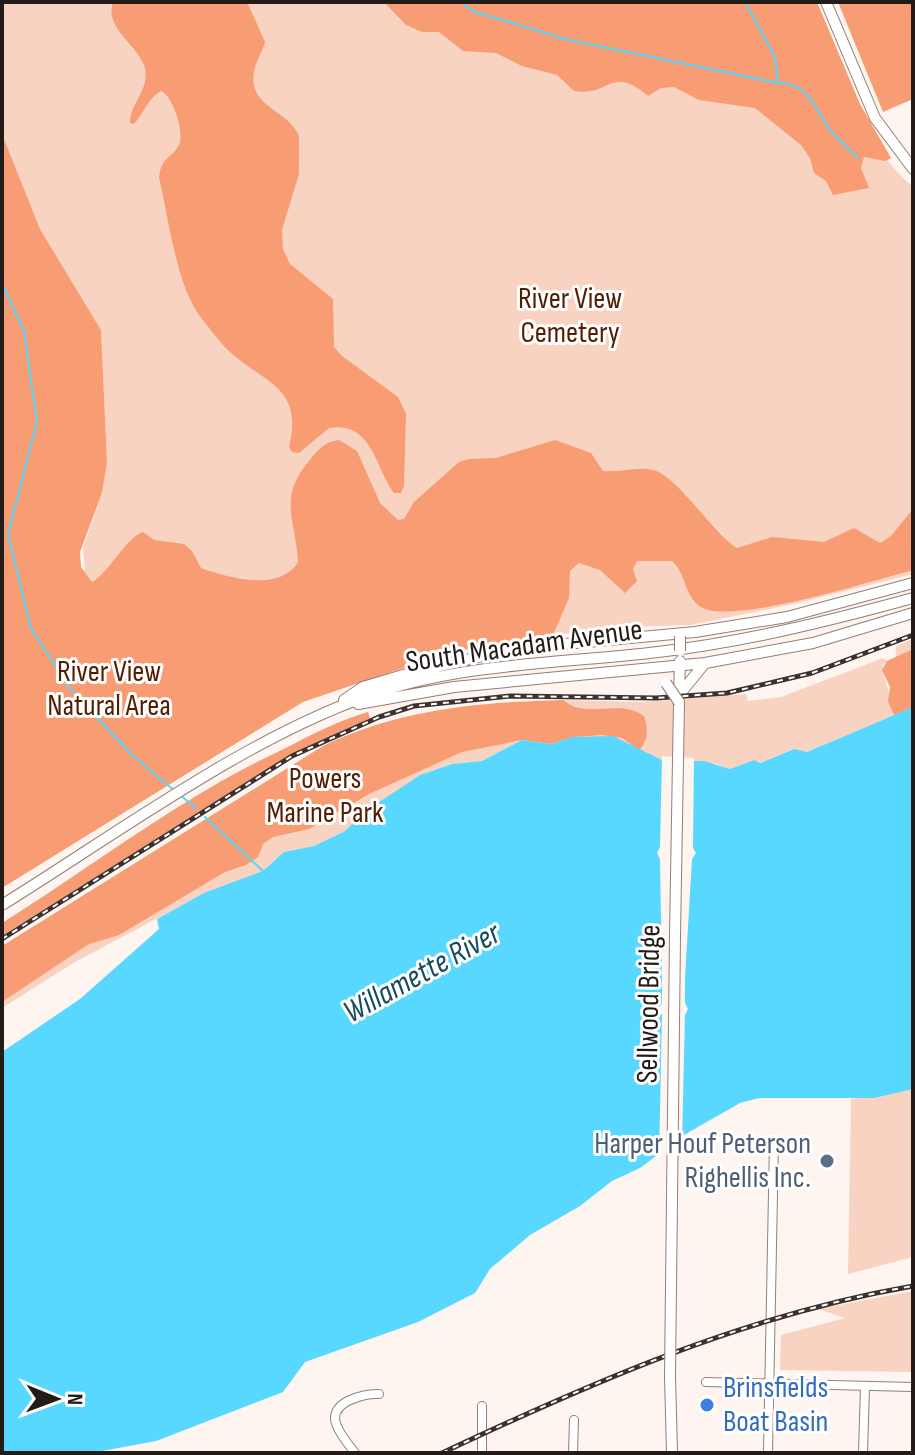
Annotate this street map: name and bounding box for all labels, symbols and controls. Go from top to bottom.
park label: River View Cemetery [518,281,622,351]
street label: South Macadam Avenue [403,612,645,680]
park label: River View Natural Area [47,654,171,724]
park label: Powers Marine Park [266,761,384,831]
water label: Willamette River [337,913,508,1032]
street label: Sellwood Bridge [630,924,668,1084]
place label: Harper Houf Peterson Righellis Inc. [594,1126,811,1196]
marker: Harper Houf Peterson Righellis Inc. [818,1152,836,1170]
north arrow [16,1359,96,1439]
place label: Brinsfields Boat Basin [723,1370,828,1440]
text: N [61,1393,88,1405]
marker: Brinsfields Boat Basin [698,1396,716,1414]

